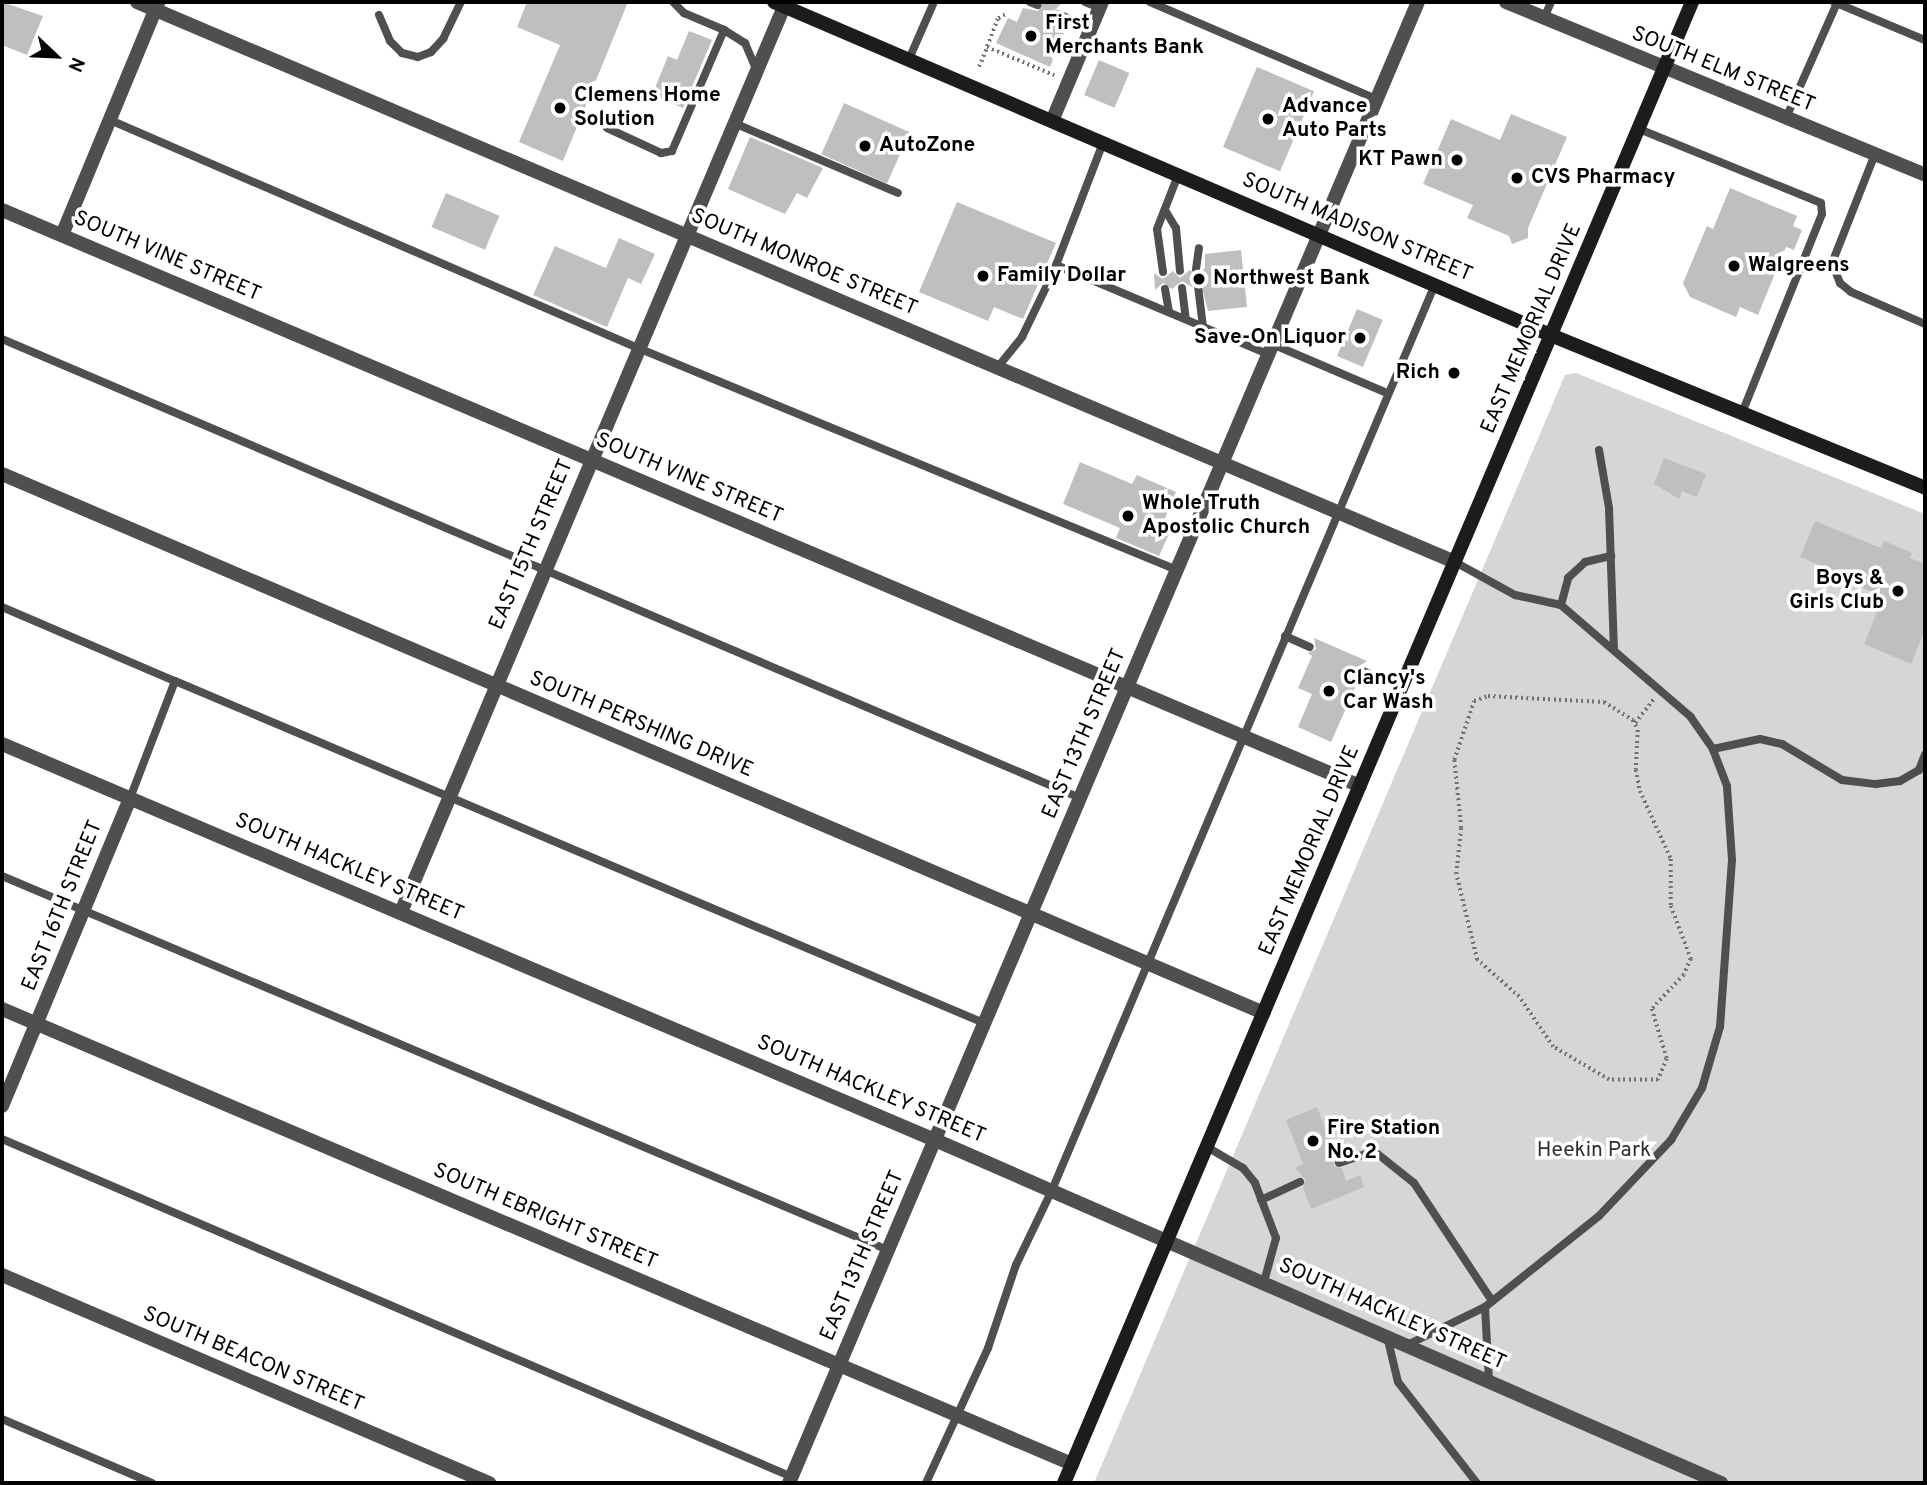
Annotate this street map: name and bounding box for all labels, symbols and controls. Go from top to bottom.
place label: First Merchants Bank [1045,11,1204,61]
north arrow [21,21,91,91]
street label: SOUTH ELM STREET [1628,22,1818,118]
marker: First Merchants Bank [1023,28,1039,44]
text: N [62,53,89,75]
place label: Clemens Home Solution [574,83,721,133]
place label: Advance Auto Parts [1282,94,1387,144]
marker: Clemens Home Solution [552,100,568,116]
marker: Advance Auto Parts [1260,111,1276,127]
place label: AutoZone [879,133,975,159]
marker: AutoZone [857,138,873,154]
place label: KT Pawn [1358,147,1443,173]
marker: KT Pawn [1449,152,1465,168]
place label: CVS Pharmacy [1531,165,1675,191]
street label: SOUTH MADISON STREET [1238,168,1476,288]
marker: CVS Pharmacy [1509,170,1525,186]
street label: SOUTH MONROE STREET [687,204,921,322]
street label: SOUTH VINE STREET [69,206,265,308]
street label: EAST MEMORIAL DRIVE [1476,220,1588,438]
place label: Walgreens [1748,253,1850,279]
marker: Walgreens [1726,258,1742,274]
place label: Family Dollar [997,263,1126,289]
place label: Northwest Bank [1213,266,1370,292]
marker: Family Dollar [975,268,991,284]
marker: Northwest Bank [1191,271,1207,287]
place label: Save-On Liquor [1194,325,1346,351]
marker: Save-On Liquor [1352,330,1368,346]
place label: Rich [1396,360,1440,386]
marker: Rich [1446,365,1462,381]
street label: SOUTH VINE STREET [591,428,787,530]
street label: EAST 15TH STREET [485,456,579,634]
place label: Whole Truth Apostolic Church [1142,491,1310,541]
marker: Whole Truth Apostolic Church [1120,508,1136,524]
place label: Boys & Girls Club [1789,566,1884,616]
marker: Boys & Girls Club [1890,583,1906,599]
street label: EAST 13TH STREET [1038,645,1132,823]
street label: SOUTH PERSHING DRIVE [525,666,757,784]
place label: Clancy's Car Wash [1343,666,1434,716]
marker: Clancy's Car Wash [1321,683,1337,699]
street label: EAST MEMORIAL DRIVE [1254,742,1366,960]
street label: SOUTH HACKLEY STREET [230,808,468,928]
street label: EAST 16TH STREET [17,817,109,995]
street label: SOUTH HACKLEY STREET [752,1030,990,1150]
place label: Fire Station No. 2 [1327,1116,1440,1166]
marker: Fire Station No. 2 [1305,1133,1321,1149]
park label: Heekin Park [1537,1138,1651,1164]
street label: SOUTH EBRIGHT STREET [429,1158,661,1276]
street label: EAST 13TH STREET [816,1167,910,1345]
street label: SOUTH HACKLEY STREET [1274,1253,1510,1377]
street label: SOUTH BEACON STREET [139,1302,367,1418]

